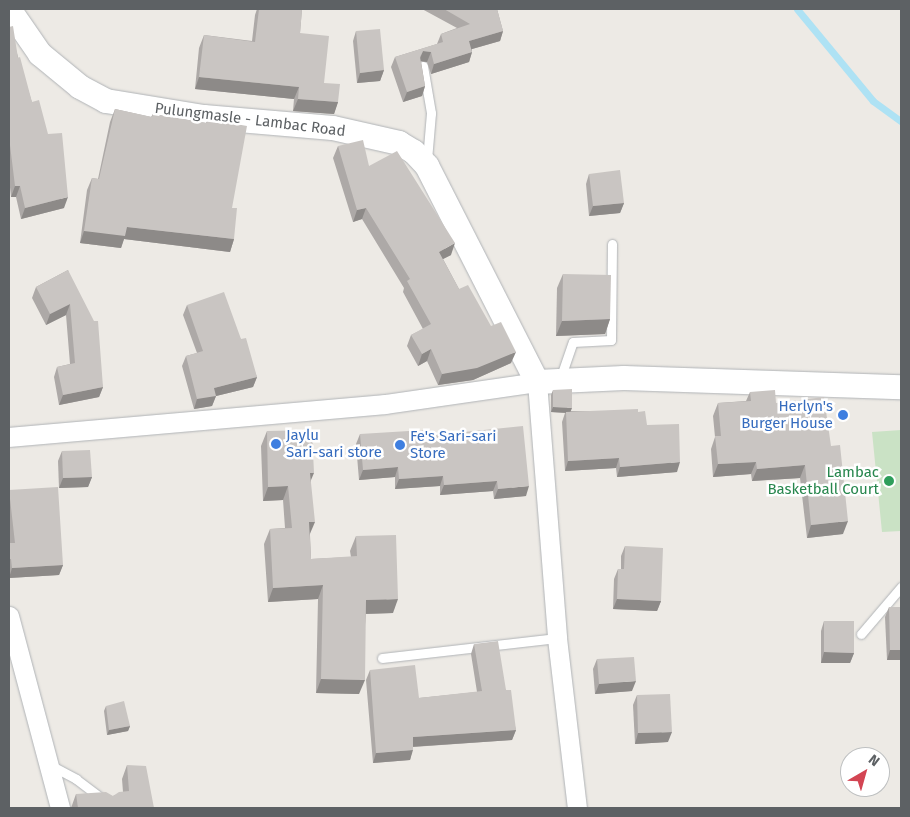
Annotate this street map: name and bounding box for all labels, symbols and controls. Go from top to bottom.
street label: Pulungmasle - Lambac Road [154,99,346,141]
place label: Herlyn's Burger House [741,397,833,432]
marker: Herlyn's Burger House [837,409,849,421]
place label: Jaylu Sari-sari store [286,426,382,461]
place label: Fe's Sari-sari Store [410,427,496,462]
marker: Jaylu Sari-sari store [270,438,282,450]
marker: Fe's Sari-sari Store [394,439,406,451]
place label: Lambac Basketball Court [767,463,879,498]
marker: Lambac Basketball Court [883,475,895,487]
north arrow [840,747,890,797]
text: N [865,751,883,770]

